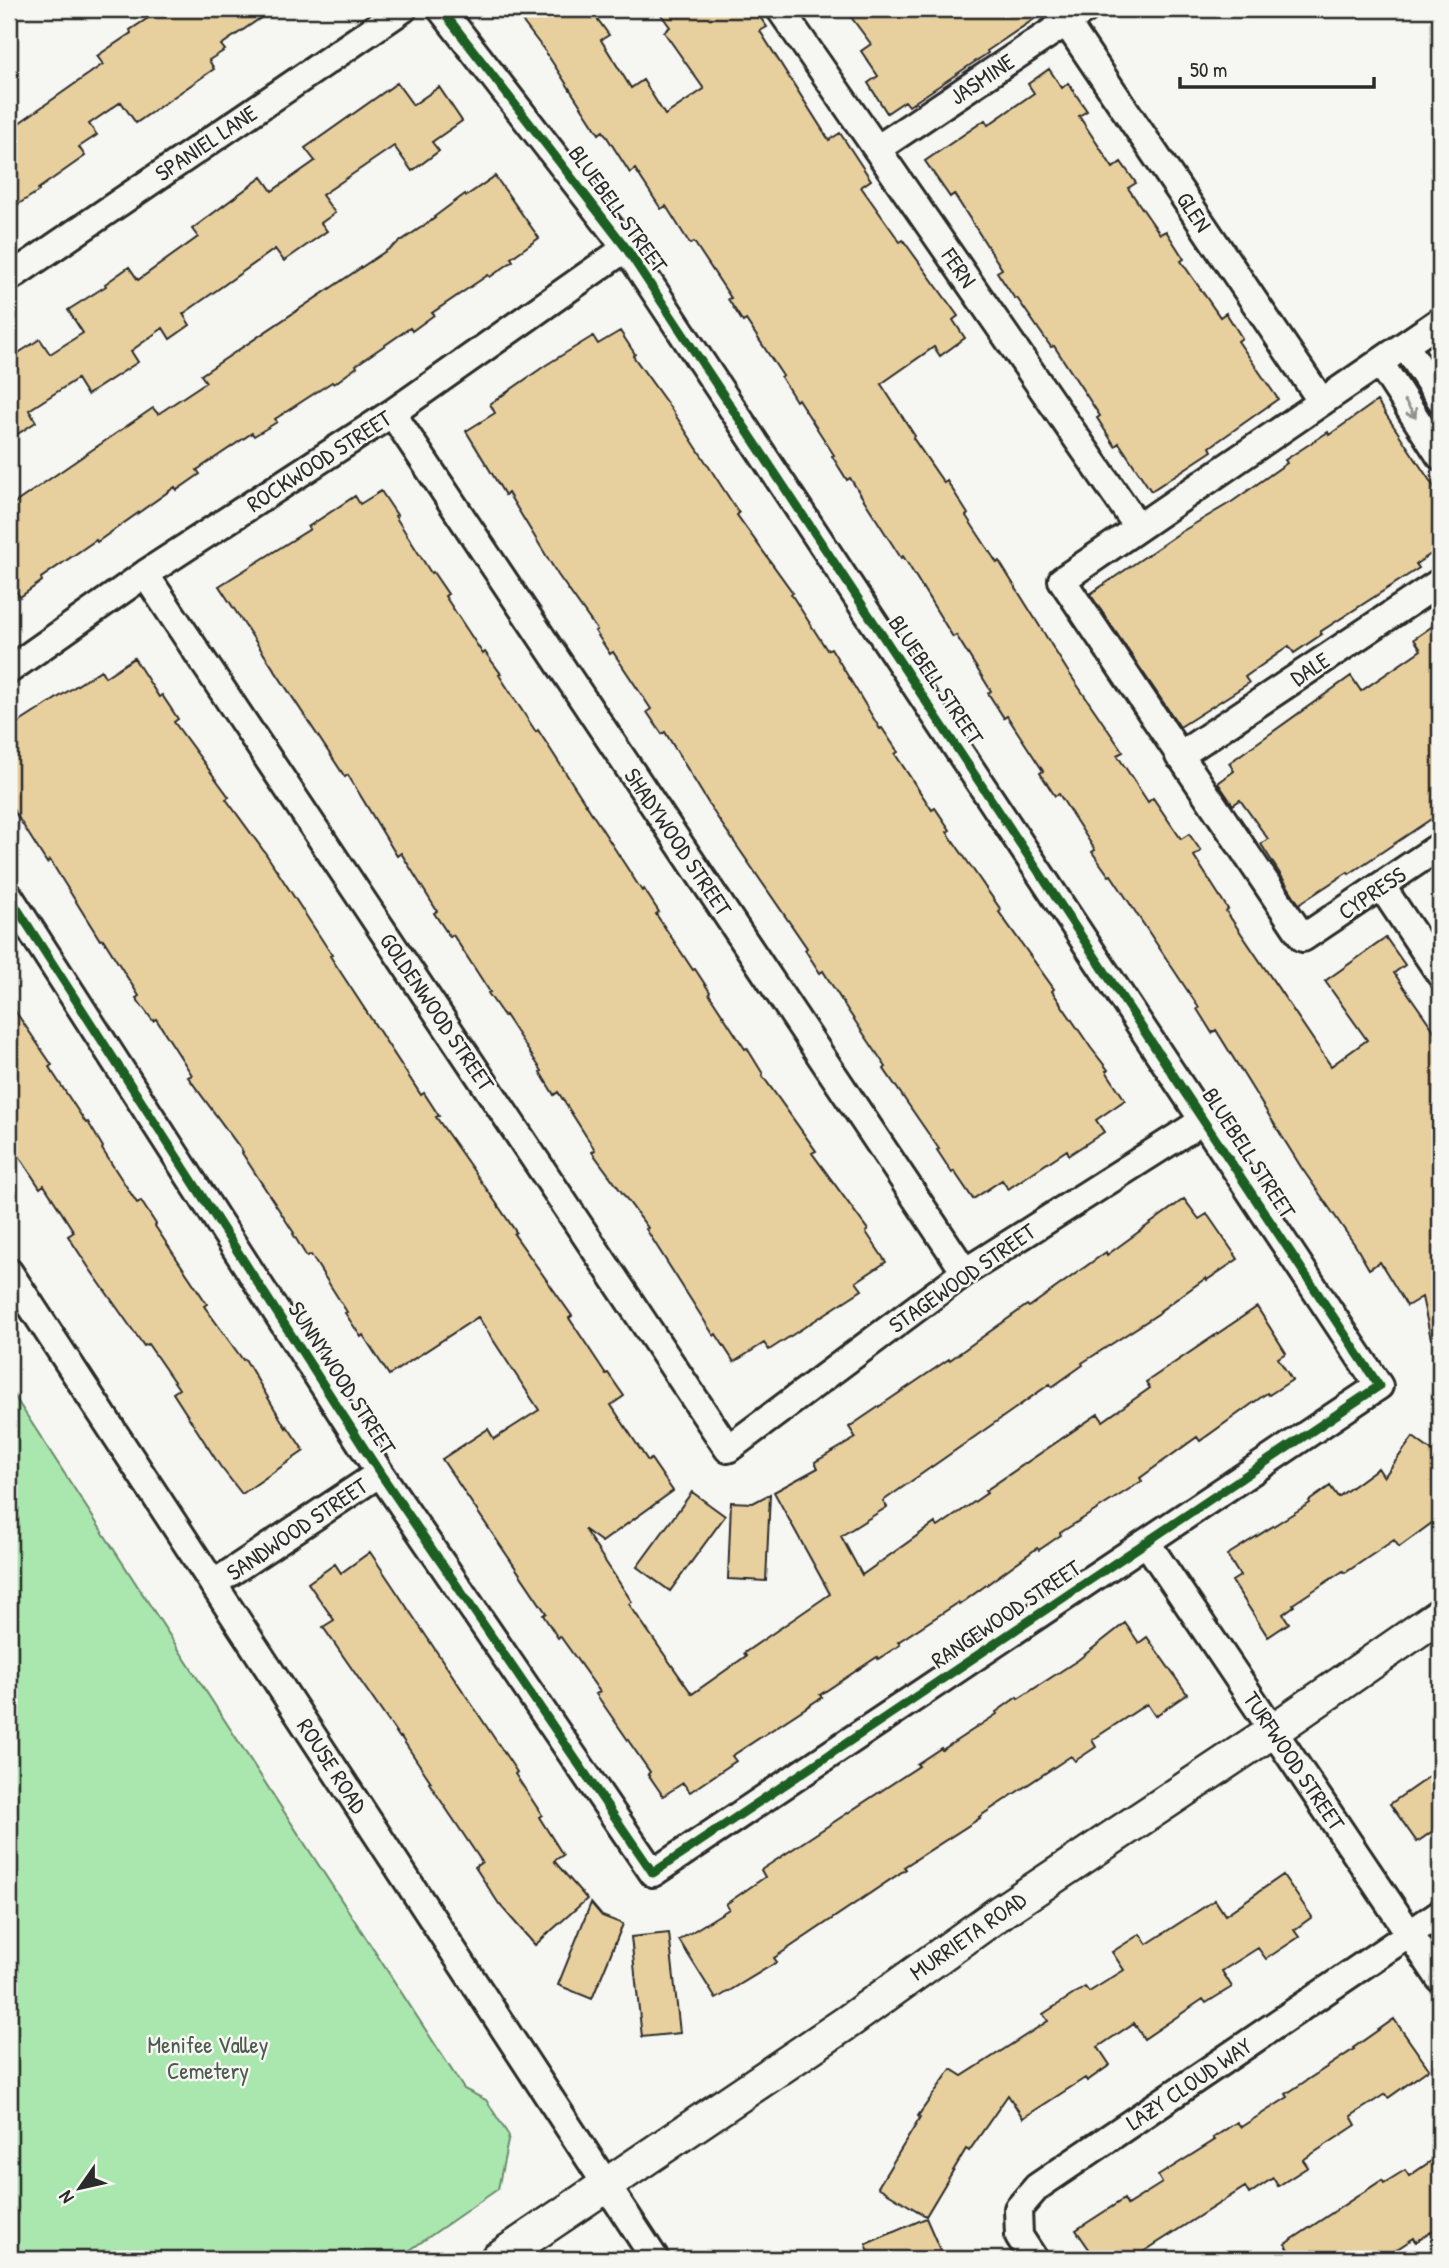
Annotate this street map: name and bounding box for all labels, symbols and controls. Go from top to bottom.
street label: JASMINE [943,46,1020,112]
scale bar [1180,46,1374,90]
text: 50 m [1190,55,1227,84]
street label: SPANIEL LANE [149,97,263,188]
street label: BLUEBELL STREET [562,139,675,279]
street label: GLEN [1170,186,1219,238]
street label: FERN [934,241,984,294]
one-way arrow [1403,399,1417,419]
street label: ROCKWOOD STREET [240,402,397,519]
street label: BLUEBELL STREET [882,609,991,751]
street label: DALE [1284,644,1335,693]
street label: SHADYWOOD STREET [617,762,740,922]
street label: CYPRESS [1332,858,1412,927]
street label: GOLDENWOOD STREET [373,927,502,1097]
street label: BLUEBELL STREET [1196,1081,1303,1224]
street label: STAGEWOOD STREET [882,1215,1041,1340]
street label: SUNNYWOOD STREET [281,1295,404,1460]
street label: SANDWOOD STREET [220,1470,373,1587]
street label: RANGEWOOD STREET [925,1552,1087,1675]
street label: TURFWOOD STREET [1236,1685,1352,1836]
street label: ROUSE ROAD [290,1712,375,1819]
street label: MURRIETA ROAD [903,1884,1032,1987]
park label: Menifee Valley Cemetery [148,2029,269,2086]
street label: LAZY CLOUD WAY [1120,2030,1258,2137]
north arrow [46,2152,116,2222]
text: N [52,2186,80,2209]

